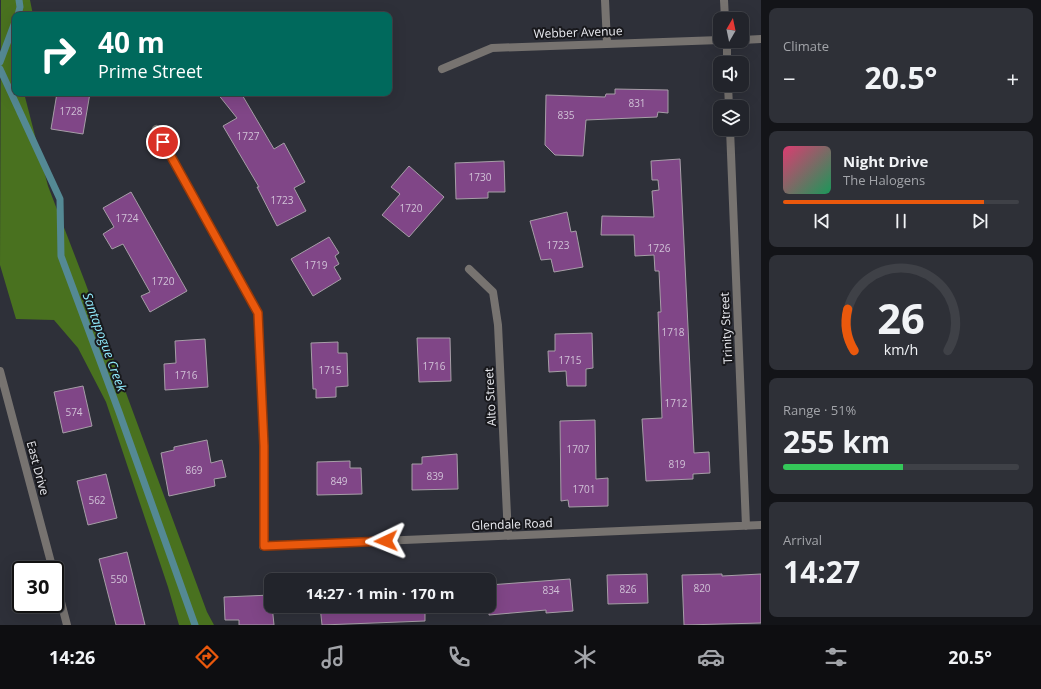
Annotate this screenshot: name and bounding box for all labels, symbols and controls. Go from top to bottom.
north arrow [713,12,749,48]
map controls [713,12,749,136]
street label: Webber Avenue [533,22,623,42]
text: 40 m [98,23,165,61]
icon: right [32,28,84,80]
text: Climate [783,37,829,55]
button: sound [713,56,749,92]
text: 20.5° [865,57,937,98]
text: Prime Street [98,59,202,83]
text: − [783,63,796,93]
text: + [1006,63,1019,93]
house number: 831 [628,96,646,110]
button: layers [713,100,749,136]
house number: 1728 [60,104,83,118]
house number: 835 [557,108,575,122]
pin [146,125,180,159]
house number: 1727 [237,129,260,143]
icon: arrive [152,131,174,153]
text: Night Drive [843,151,928,171]
house number: 1730 [469,170,492,184]
text: The Halogens [843,171,925,189]
house number: 1723 [271,193,294,207]
house number: 1720 [400,201,423,215]
icon: previous [811,210,833,232]
icon: pause [890,210,912,232]
icon: next [969,210,991,232]
house number: 1724 [116,211,139,225]
house number: 1723 [547,238,570,252]
house number: 1726 [648,241,671,255]
house number: 1719 [305,258,328,272]
house number: 1720 [152,274,175,288]
text: 26 [877,289,925,345]
water label: Santapogue Creek [79,290,131,395]
street label: Trinity Street [716,292,736,364]
house number: 1718 [662,325,685,339]
text: km/h [884,339,918,358]
house number: 1715 [559,353,582,367]
house number: 1716 [423,359,446,373]
house number: 1715 [319,363,342,377]
street label: Alto Street [480,367,500,427]
house number: 1716 [175,368,198,382]
house number: 1712 [665,396,688,410]
text: Range · 51% [783,401,856,419]
house number: 574 [65,405,83,419]
text: 255 km [783,421,890,462]
street label: East Drive [23,439,54,497]
house number: 1707 [567,442,590,456]
house number: 819 [668,457,686,471]
house number: 869 [185,463,203,477]
house number: 839 [426,469,444,483]
house number: 849 [330,474,348,488]
house number: 1701 [573,482,595,496]
house number: 562 [88,493,106,507]
street label: Glendale Road [471,514,553,534]
position arrow [365,520,407,562]
text: Arrival [783,531,822,549]
text: 14:27 [783,551,860,592]
speed limit sign: 30 [12,561,64,613]
house number: 550 [110,572,128,586]
house number: 820 [693,581,711,595]
house number: 826 [619,582,637,596]
text: 14:27 · 1 min · 170 m [306,583,454,603]
house number: 834 [542,583,560,597]
icon: directions [193,643,221,671]
icon: music [319,643,347,671]
icon: phone [445,643,473,671]
icon: climate [571,643,599,671]
icon: car [697,643,725,671]
icon: filters [822,643,850,671]
text: 14:26 [49,645,95,669]
text: 20.5° [948,645,992,669]

